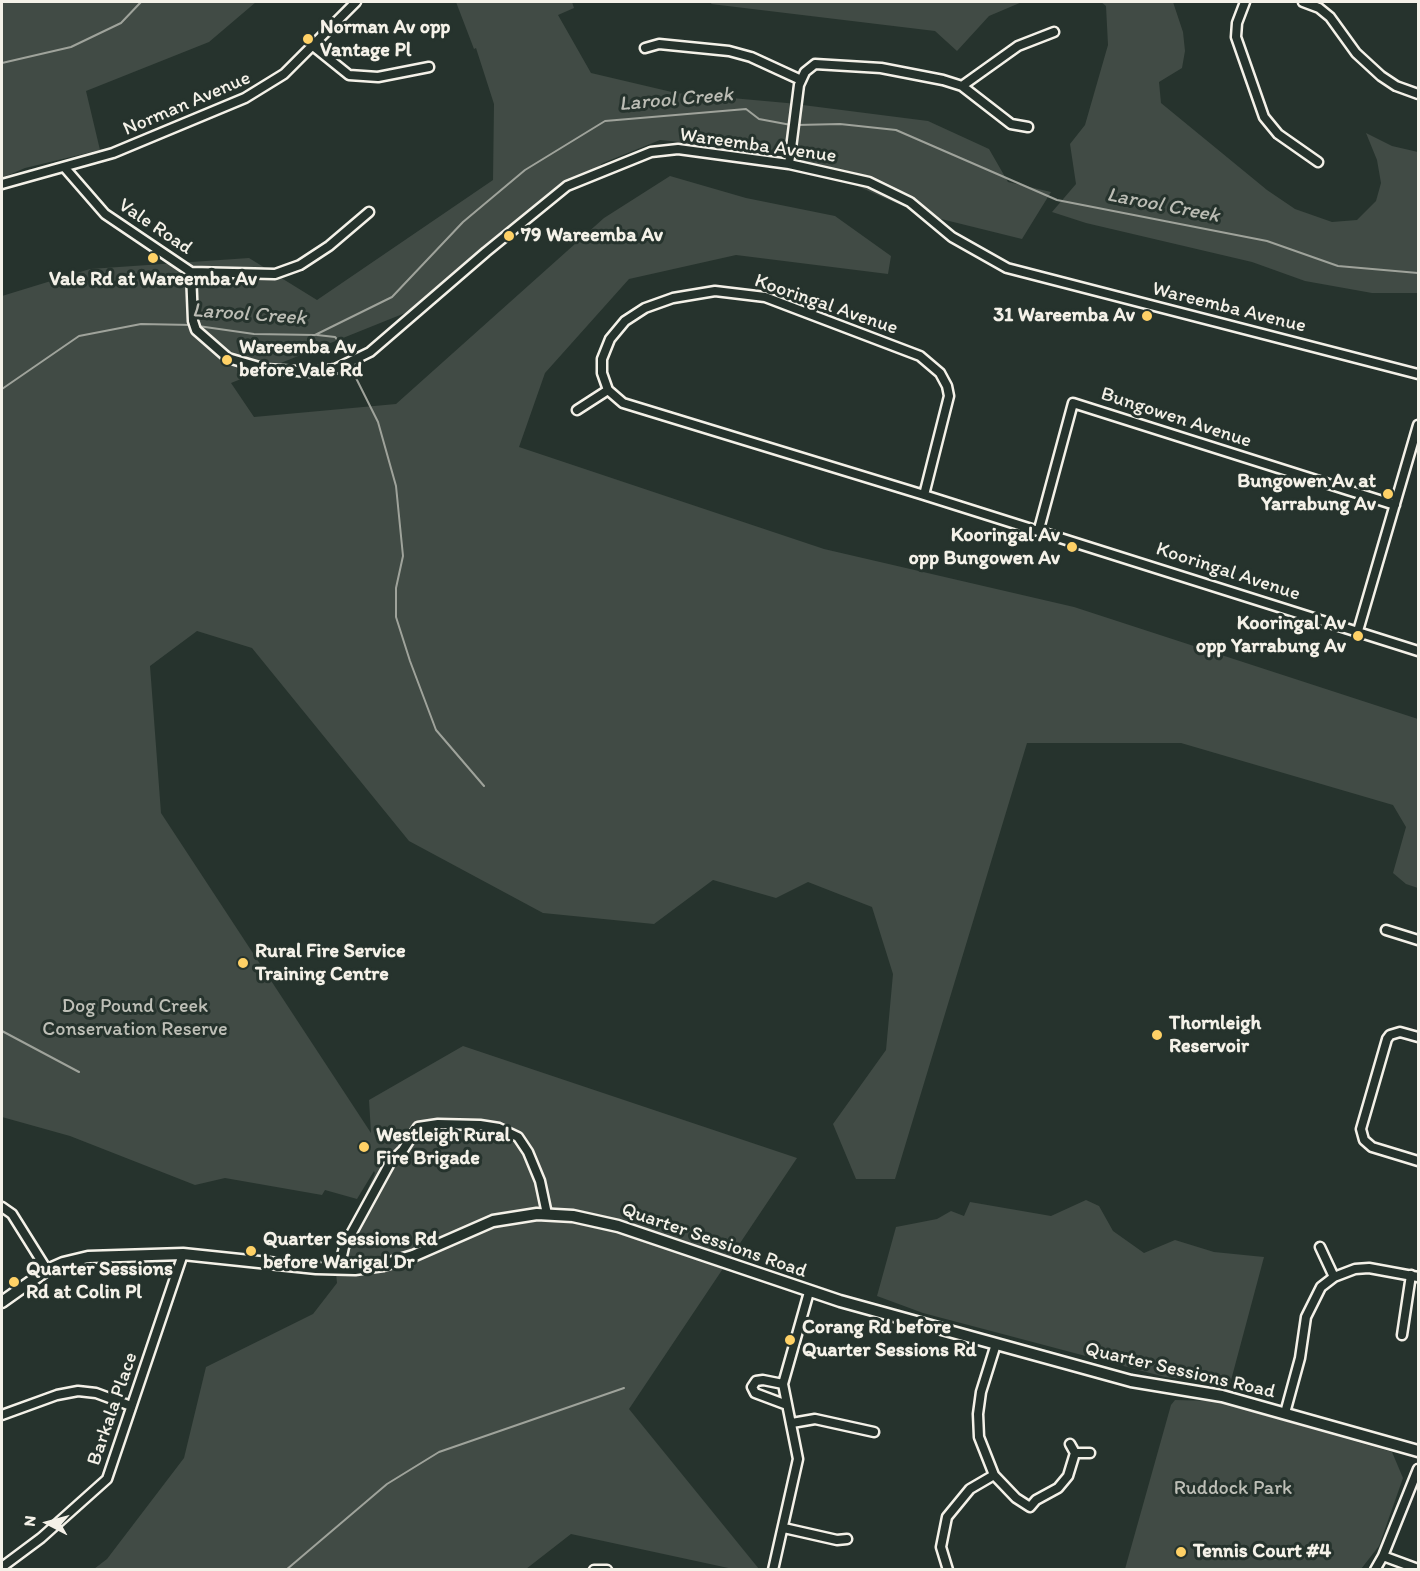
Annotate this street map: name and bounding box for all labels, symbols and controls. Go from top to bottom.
place label: Norman Av opp Vantage Pl [320,16,450,63]
marker: Norman Av opp Vantage Pl [301,32,315,46]
street label: Norman Avenue [120,66,254,142]
water label: Larool Creek [618,82,734,118]
street label: Wareemba Avenue [678,123,838,169]
water label: Larool Creek [1105,183,1221,229]
street label: Vale Road [113,194,197,260]
place label: 79 Wareemba Av [521,224,663,248]
marker: 79 Wareemba Av [502,229,516,243]
marker: Vale Rd at Wareemba Av [146,251,160,265]
place label: Vale Rd at Wareemba Av [49,268,257,292]
street label: Kooringal Avenue [751,269,901,341]
street label: Wareemba Avenue [1149,277,1309,339]
water label: Larool Creek [191,298,307,332]
place label: 31 Wareemba Av [993,304,1135,328]
marker: 31 Wareemba Av [1140,309,1154,323]
place label: Wareemba Av before Vale Rd [239,336,363,383]
marker: Wareemba Av before Vale Rd [220,353,234,367]
street label: Bungowen Avenue [1098,382,1254,454]
place label: Bungowen Av at Yarrabung Av [1237,470,1376,517]
marker: Bungowen Av at Yarrabung Av [1381,487,1395,501]
place label: Kooringal Av opp Bungowen Av [908,524,1060,571]
street label: Kooringal Avenue [1153,537,1303,607]
marker: Kooringal Av opp Bungowen Av [1065,540,1079,554]
place label: Kooringal Av opp Yarrabung Av [1196,612,1346,659]
marker: Kooringal Av opp Yarrabung Av [1351,629,1365,643]
place label: Rural Fire Service Training Centre [255,940,406,987]
marker: Rural Fire Service Training Centre [236,956,250,970]
park label: Dog Pound Creek Conservation Reserve [42,995,228,1042]
place label: Thornleigh Reservoir [1169,1012,1261,1059]
marker: Thornleigh Reservoir [1150,1028,1164,1042]
place label: Westleigh Rural Fire Brigade [376,1124,510,1171]
marker: Westleigh Rural Fire Brigade [357,1140,371,1154]
street label: Quarter Sessions Road [618,1198,810,1284]
place label: Quarter Sessions Rd before Warigal Dr [263,1228,437,1275]
marker: Quarter Sessions Rd before Warigal Dr [244,1244,258,1258]
place label: Quarter Sessions Rd at Colin Pl [26,1258,173,1305]
marker: Quarter Sessions Rd at Colin Pl [7,1275,21,1289]
place label: Corang Rd before Quarter Sessions Rd [802,1316,976,1363]
marker: Corang Rd before Quarter Sessions Rd [783,1333,797,1347]
street label: Quarter Sessions Road [1083,1337,1277,1405]
street label: Barkala Place [82,1349,144,1469]
park label: Ruddock Park [1174,1477,1292,1501]
north arrow [18,1493,78,1553]
text: N [20,1515,40,1527]
place label: Tennis Court #4 [1193,1540,1331,1564]
marker: Tennis Court #4 [1174,1545,1188,1559]

